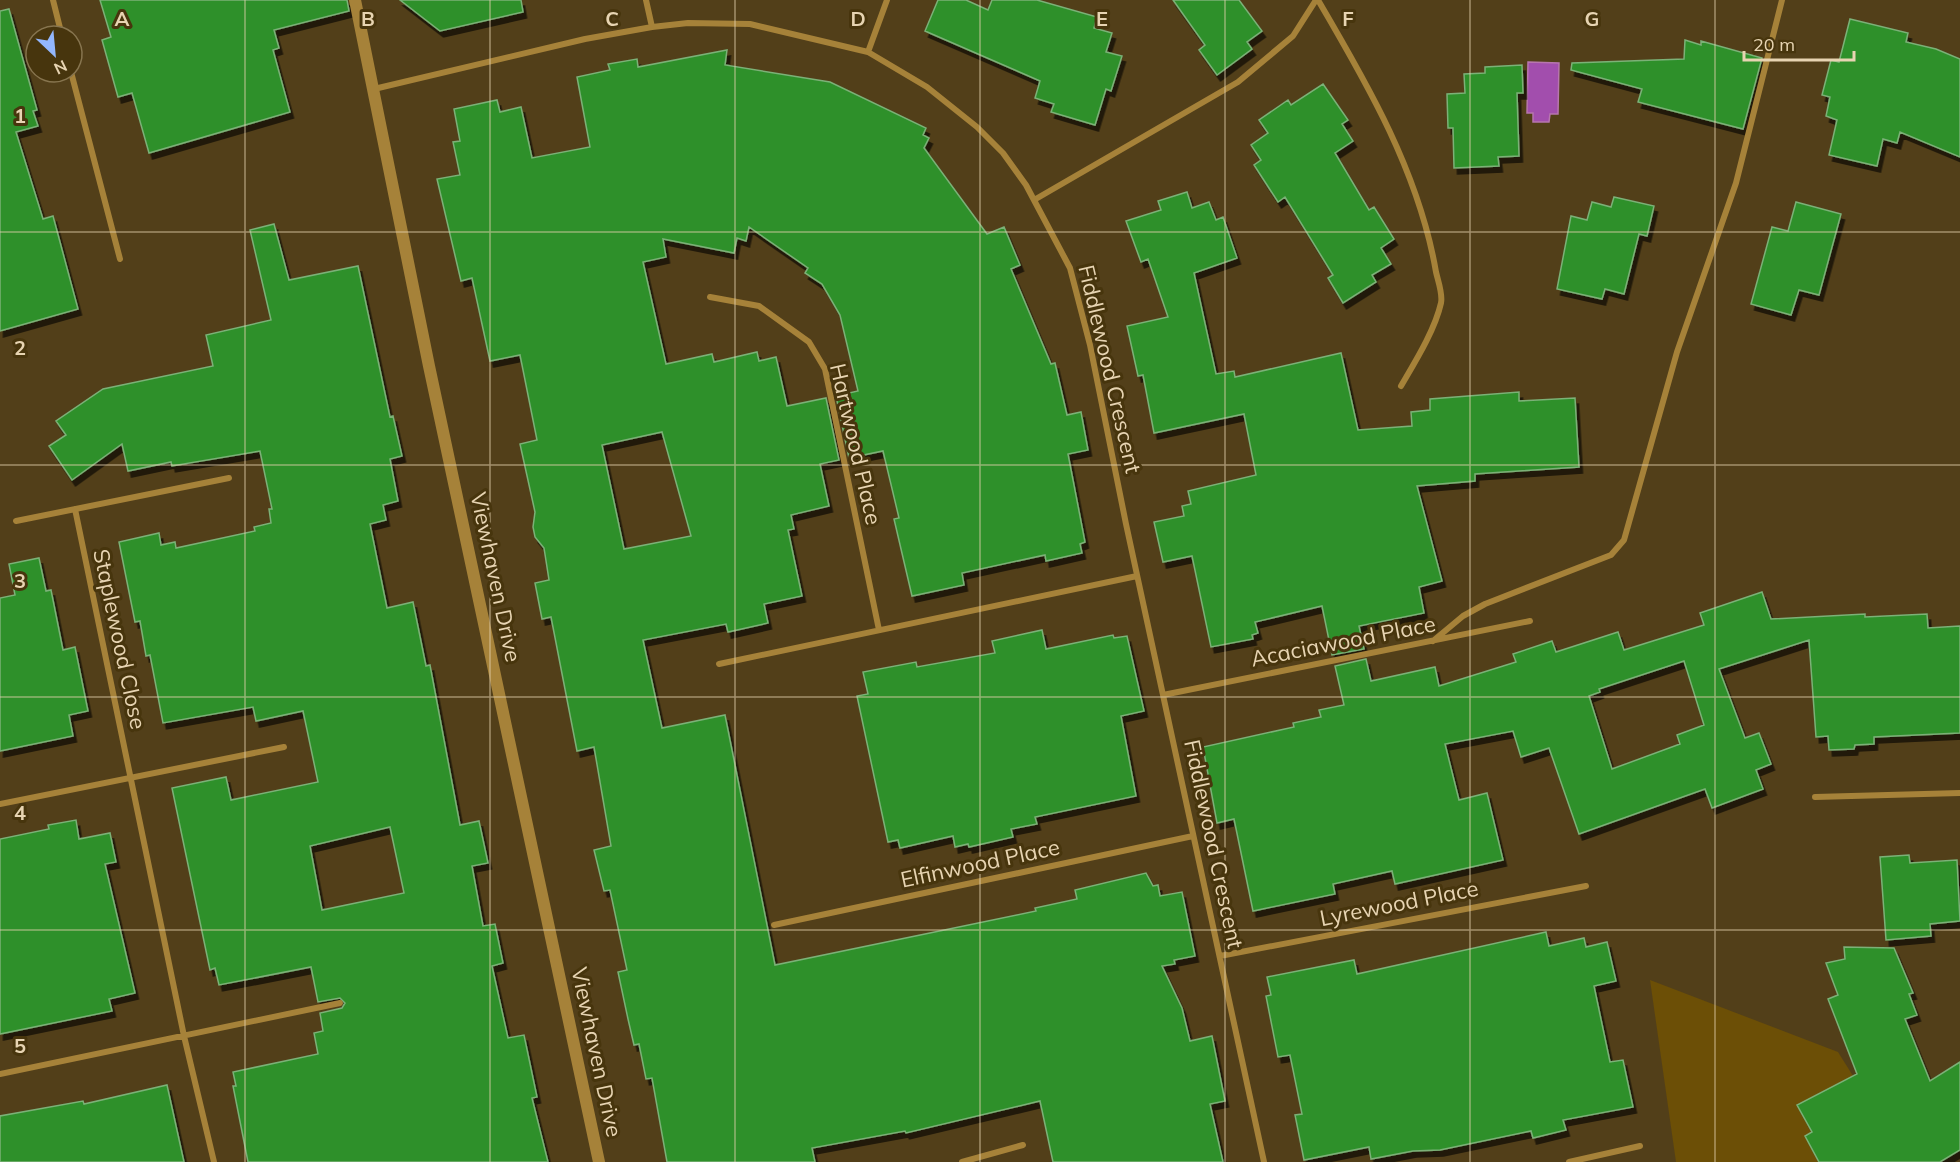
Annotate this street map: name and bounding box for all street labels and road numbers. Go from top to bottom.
street label: Fiddlewood Crescent [1072,262,1148,476]
street label: Hartwood Place [824,361,888,527]
street label: Viewhaven Drive [464,490,528,664]
street label: Staplewood Close [87,546,153,732]
street label: Acaciawood Place [1248,609,1438,673]
street label: Fiddlewood Crescent [1178,737,1250,951]
street label: Elfinwood Place [898,832,1062,894]
street label: Lyrewood Place [1317,874,1481,932]
street label: Viewhaven Drive [565,965,629,1139]

